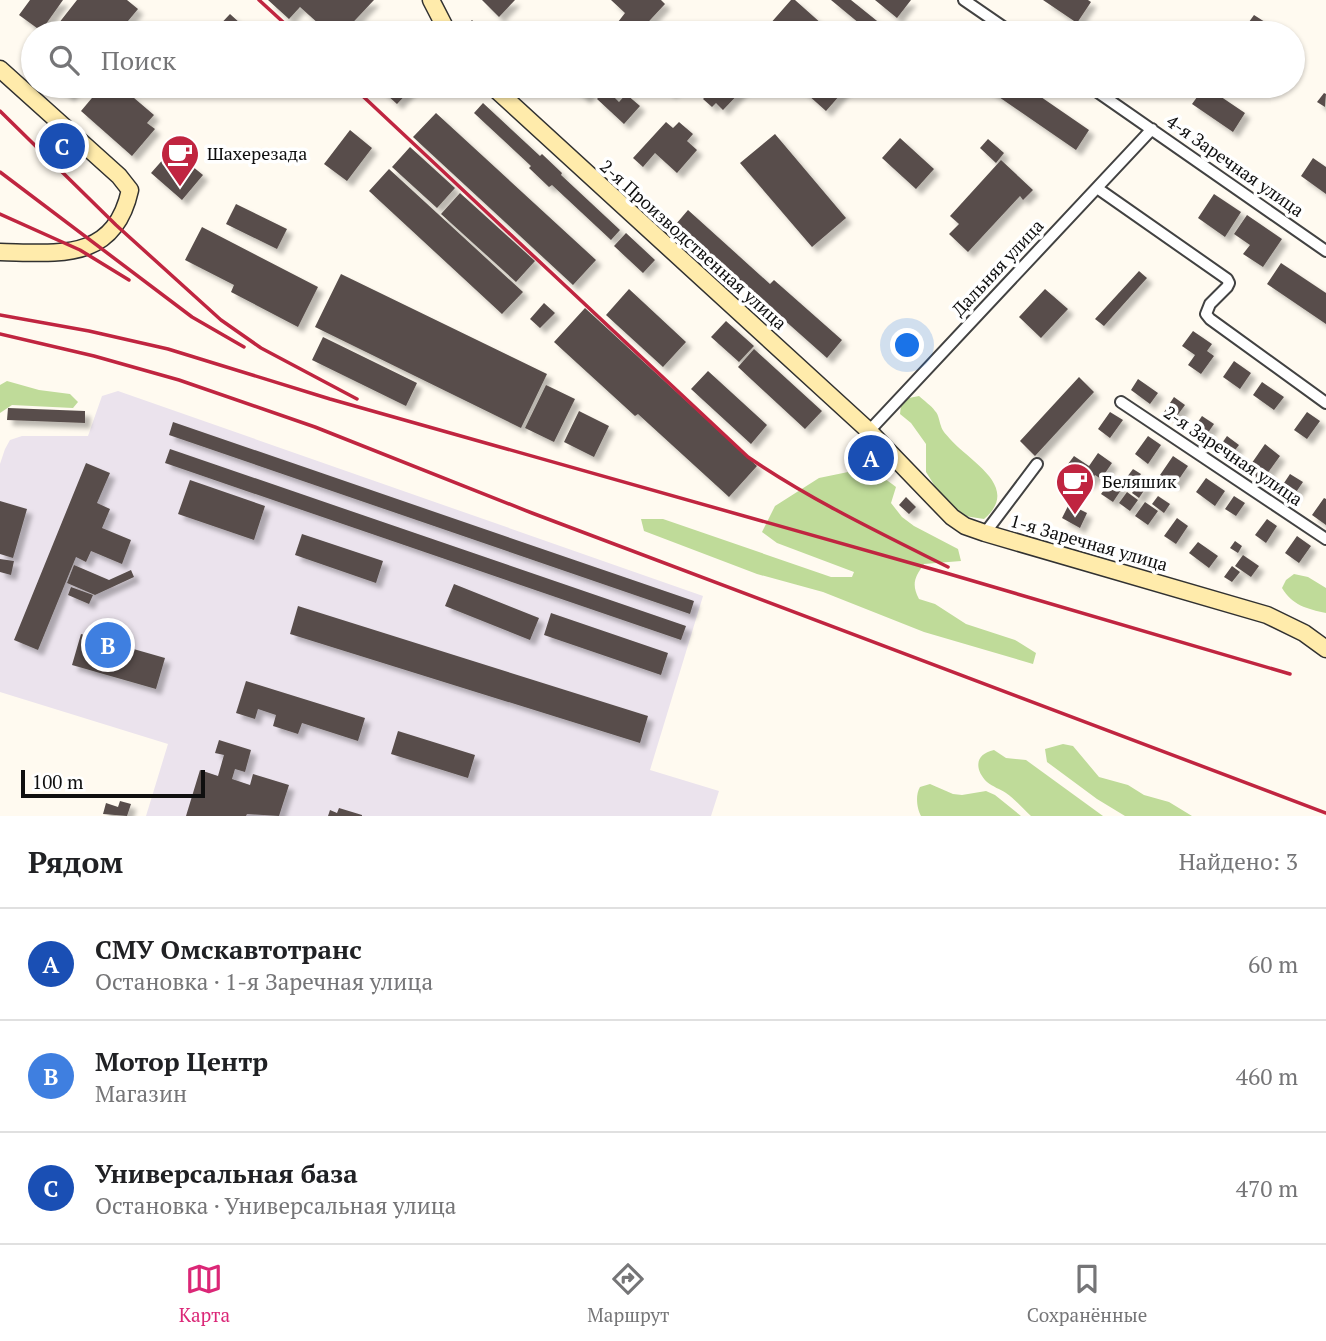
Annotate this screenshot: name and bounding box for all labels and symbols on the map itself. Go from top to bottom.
street label: 4-я Заречная улица [1162,109,1309,222]
pin: C [39,120,85,172]
cafe icon: Шахерезада [159,133,201,188]
place label: Шахерезада [207,141,307,165]
street label: 2-я Производственная улица [595,154,792,335]
street label: Дальняя улица [946,214,1048,321]
your location [890,328,924,362]
street label: 2-я Заречная улица [1159,400,1308,511]
pin: A [848,432,894,484]
cafe icon: Беляшик [1054,461,1096,516]
place label: Беляшик [1102,469,1177,493]
street label: 1-я Заречная улица [1008,508,1171,576]
pin: B [85,619,131,671]
scale bar [21,767,205,799]

